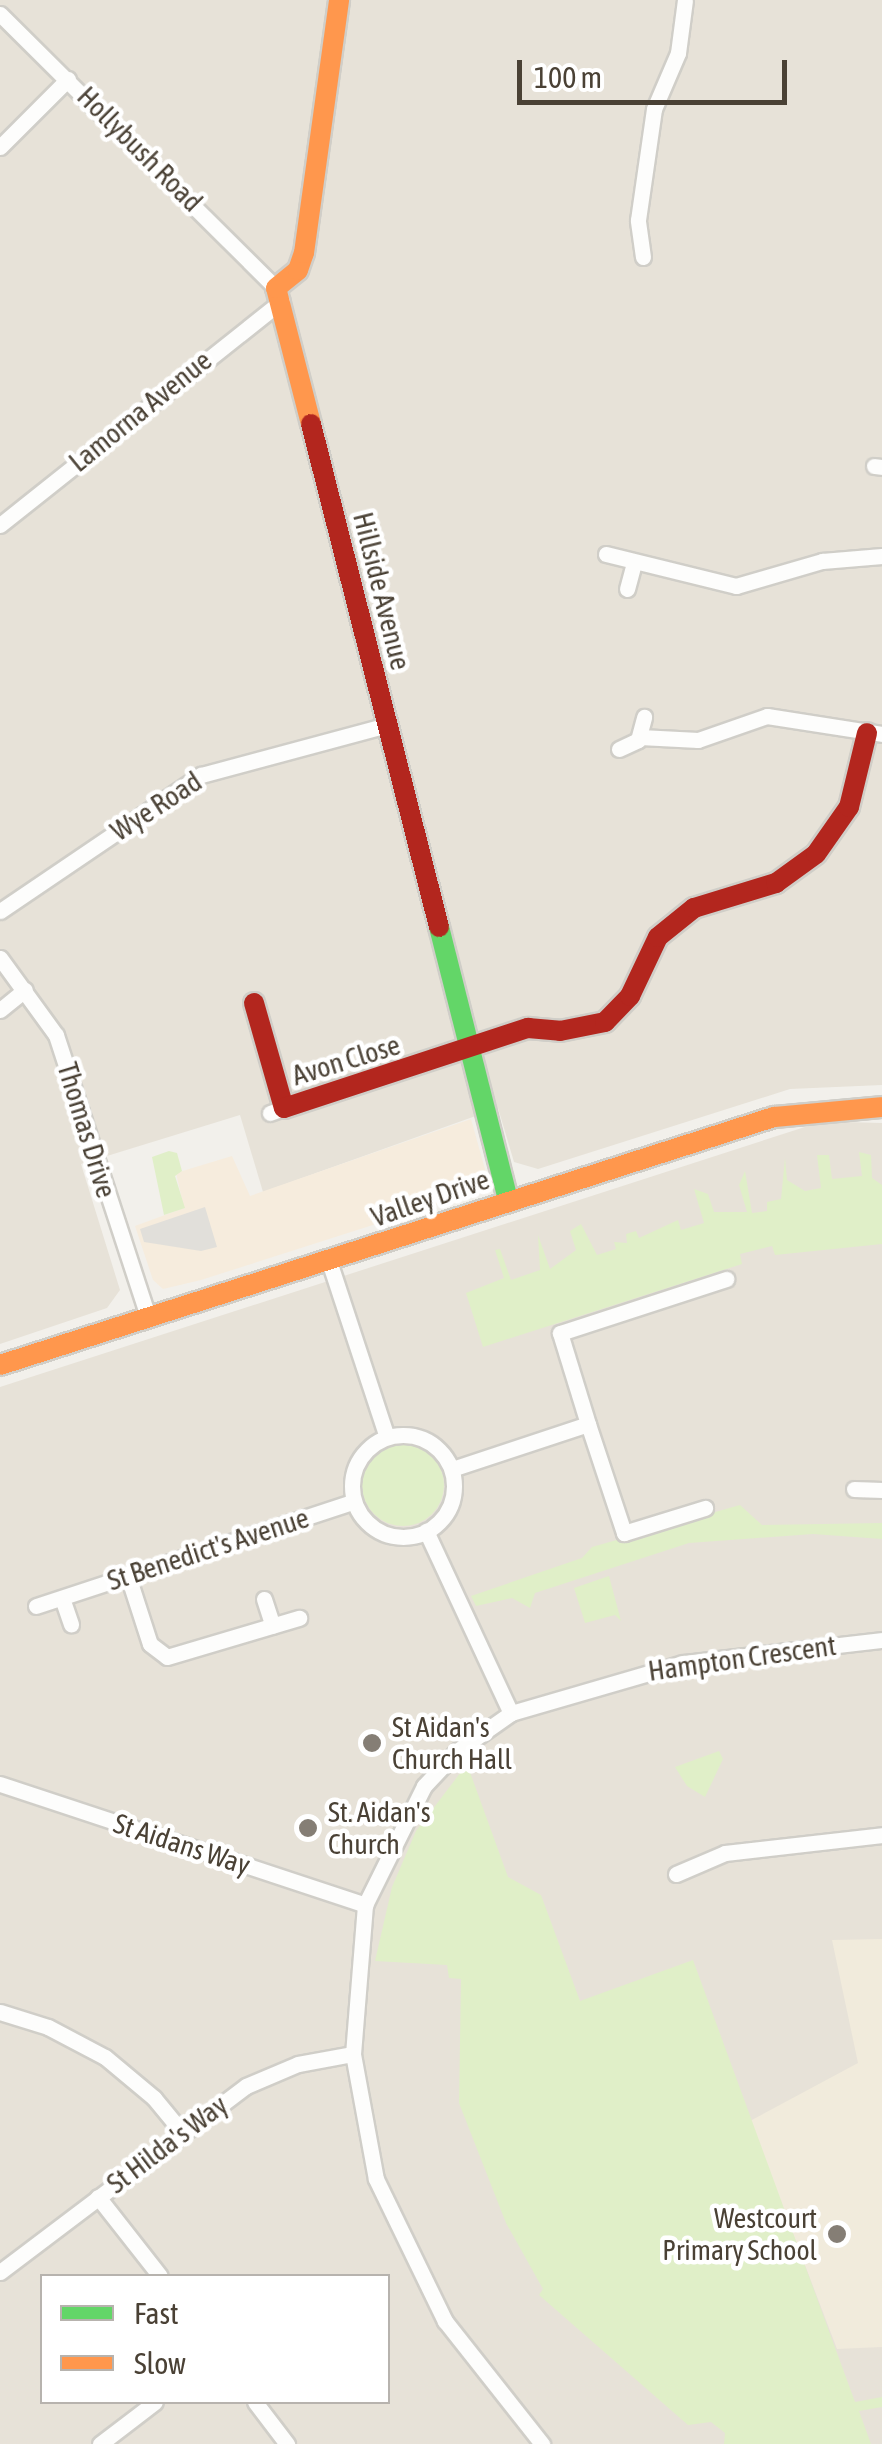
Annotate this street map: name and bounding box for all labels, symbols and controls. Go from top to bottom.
scale bar [522,40,792,102]
text: 100 m [534,60,602,94]
street label: Hollybush Road [70,79,210,219]
street label: Lamorna Avenue [62,343,218,479]
street label: Hillside Avenue [346,509,418,673]
street label: Wye Road [104,764,208,848]
street label: Avon Close [288,1028,404,1092]
street label: Thomas Drive [51,1058,123,1202]
street label: Valley Drive [367,1162,493,1234]
street label: St Benedict's Avenue [103,1501,313,1597]
street label: Hampton Crescent [646,1628,838,1688]
place label: St Aidan's Church Hall [392,1710,512,1776]
marker: St Aidan's Church Hall [361,1732,383,1754]
place label: St. Aidan's Church [328,1795,431,1861]
street label: St Aidans Way [110,1806,254,1882]
marker: St. Aidan's Church [297,1817,319,1839]
street label: St Hilda's Way [100,2088,234,2200]
place label: Westcourt Primary School [662,2201,817,2267]
marker: Westcourt Primary School [826,2223,848,2245]
legend [40,2274,390,2404]
text: Fast [134,2296,179,2330]
text: Slow [134,2346,186,2380]

